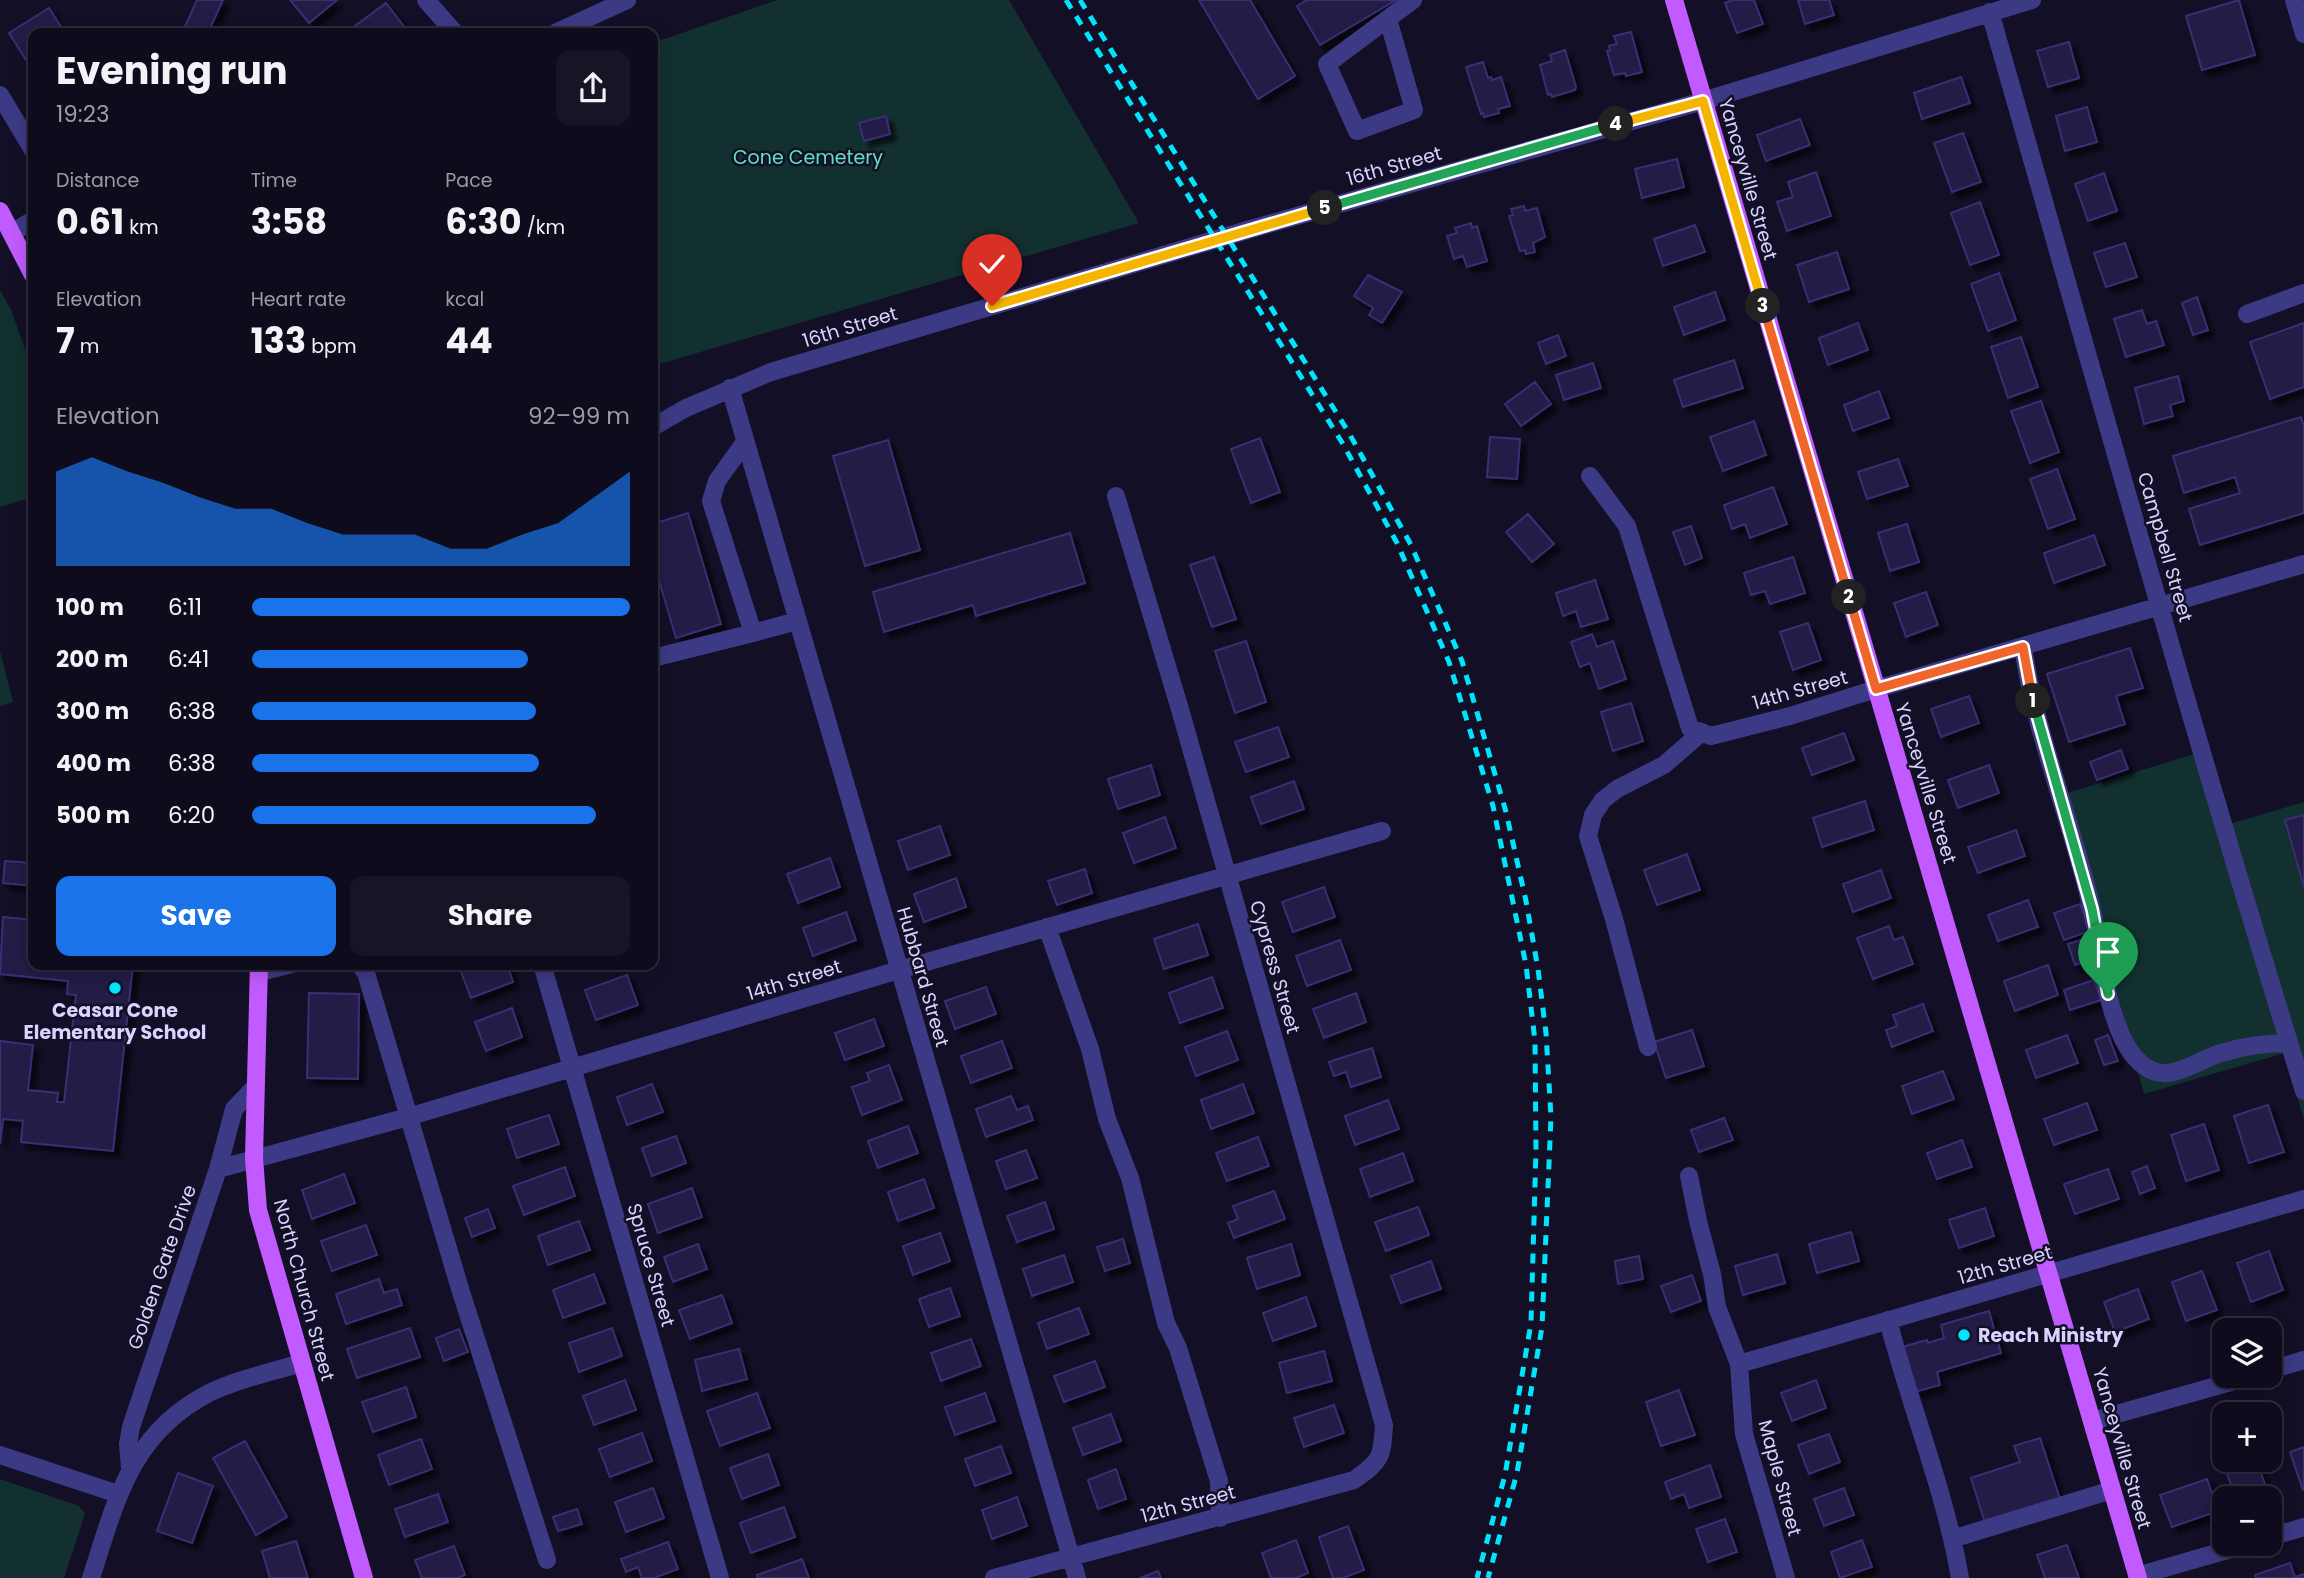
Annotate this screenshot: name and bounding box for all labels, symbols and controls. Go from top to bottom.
text: Evening run [56,44,288,97]
button: share [556,51,630,125]
street label: Yanceyville Street [1712,95,1784,263]
text: 19:23 [56,98,110,130]
pin: 4 [1598,106,1634,142]
text: 4 [1609,110,1622,137]
street label: 16th Street [1343,140,1445,192]
park label: Cone Cemetery [733,144,883,171]
text: Distance [56,167,139,194]
text: Time [251,167,297,194]
text: Pace [445,167,493,194]
pin: 5 [1308,190,1342,226]
text: 5 [1318,194,1331,221]
text: 0.61 [56,197,124,246]
text: 3:58 [251,197,327,246]
text: 6:30 [445,197,522,246]
text: km [124,214,159,241]
text: /km [522,214,565,241]
pin [962,234,1022,306]
icon: check [973,245,1011,283]
text: Elevation [56,286,142,313]
text: Heart rate [251,286,346,313]
text: kcal [445,286,484,313]
pin: 3 [1746,288,1780,324]
text: 3 [1757,292,1768,319]
street label: 16th Street [799,300,901,354]
text: 7 [56,316,75,365]
text: 133 [251,316,306,365]
text: 44 [445,316,493,365]
text: m [75,333,99,360]
text: bpm [306,333,357,360]
text: Elevation [56,400,160,432]
text: 92–99 m [528,400,630,432]
street label: Campbell Street [2131,469,2199,625]
pin: 2 [1832,580,1867,614]
text: 2 [1843,583,1854,610]
text: 100 m [56,591,124,623]
text: 6:11 [168,591,202,623]
text: 200 m [56,643,128,675]
text: 6:41 [168,643,209,675]
street label: 14th Street [1749,664,1851,716]
pin: 1 [2016,684,2050,718]
text: 1 [2029,687,2036,714]
text: 300 m [56,695,129,727]
text: 6:38 [168,695,216,727]
street label: Yanceyville Street [1889,699,1963,867]
text: 400 m [56,747,131,779]
text: 6:38 [168,747,216,779]
text: 500 m [56,799,130,831]
text: 6:20 [168,799,215,831]
button: Save [56,876,336,956]
button: Share [350,876,630,956]
street label: Cypress Street [1243,897,1307,1037]
street label: Hubbard Street [890,904,956,1050]
pin [2078,922,2138,994]
icon: arrive [2089,933,2127,971]
street label: 14th Street [743,953,845,1007]
marker: Ceasar Cone Elementary School [107,980,123,996]
place label: Ceasar Cone Elementary School [24,997,206,1046]
street label: Golden Gate Drive [121,1181,203,1353]
street label: North Church Street [267,1196,341,1384]
street label: Spruce Street [620,1200,682,1330]
street label: 12th Street [1955,1239,2055,1291]
map controls [2212,1318,2282,1556]
button: layers [2212,1318,2282,1388]
place label: Reach Ministry [1978,1322,2124,1349]
marker: Reach Ministry [1956,1327,1972,1343]
street label: Yanceyville Street [2086,1364,2158,1532]
button: + [2212,1402,2282,1472]
street label: Maple Street [1752,1417,1808,1539]
street label: 12th Street [1138,1478,1238,1530]
button: − [2212,1486,2282,1556]

